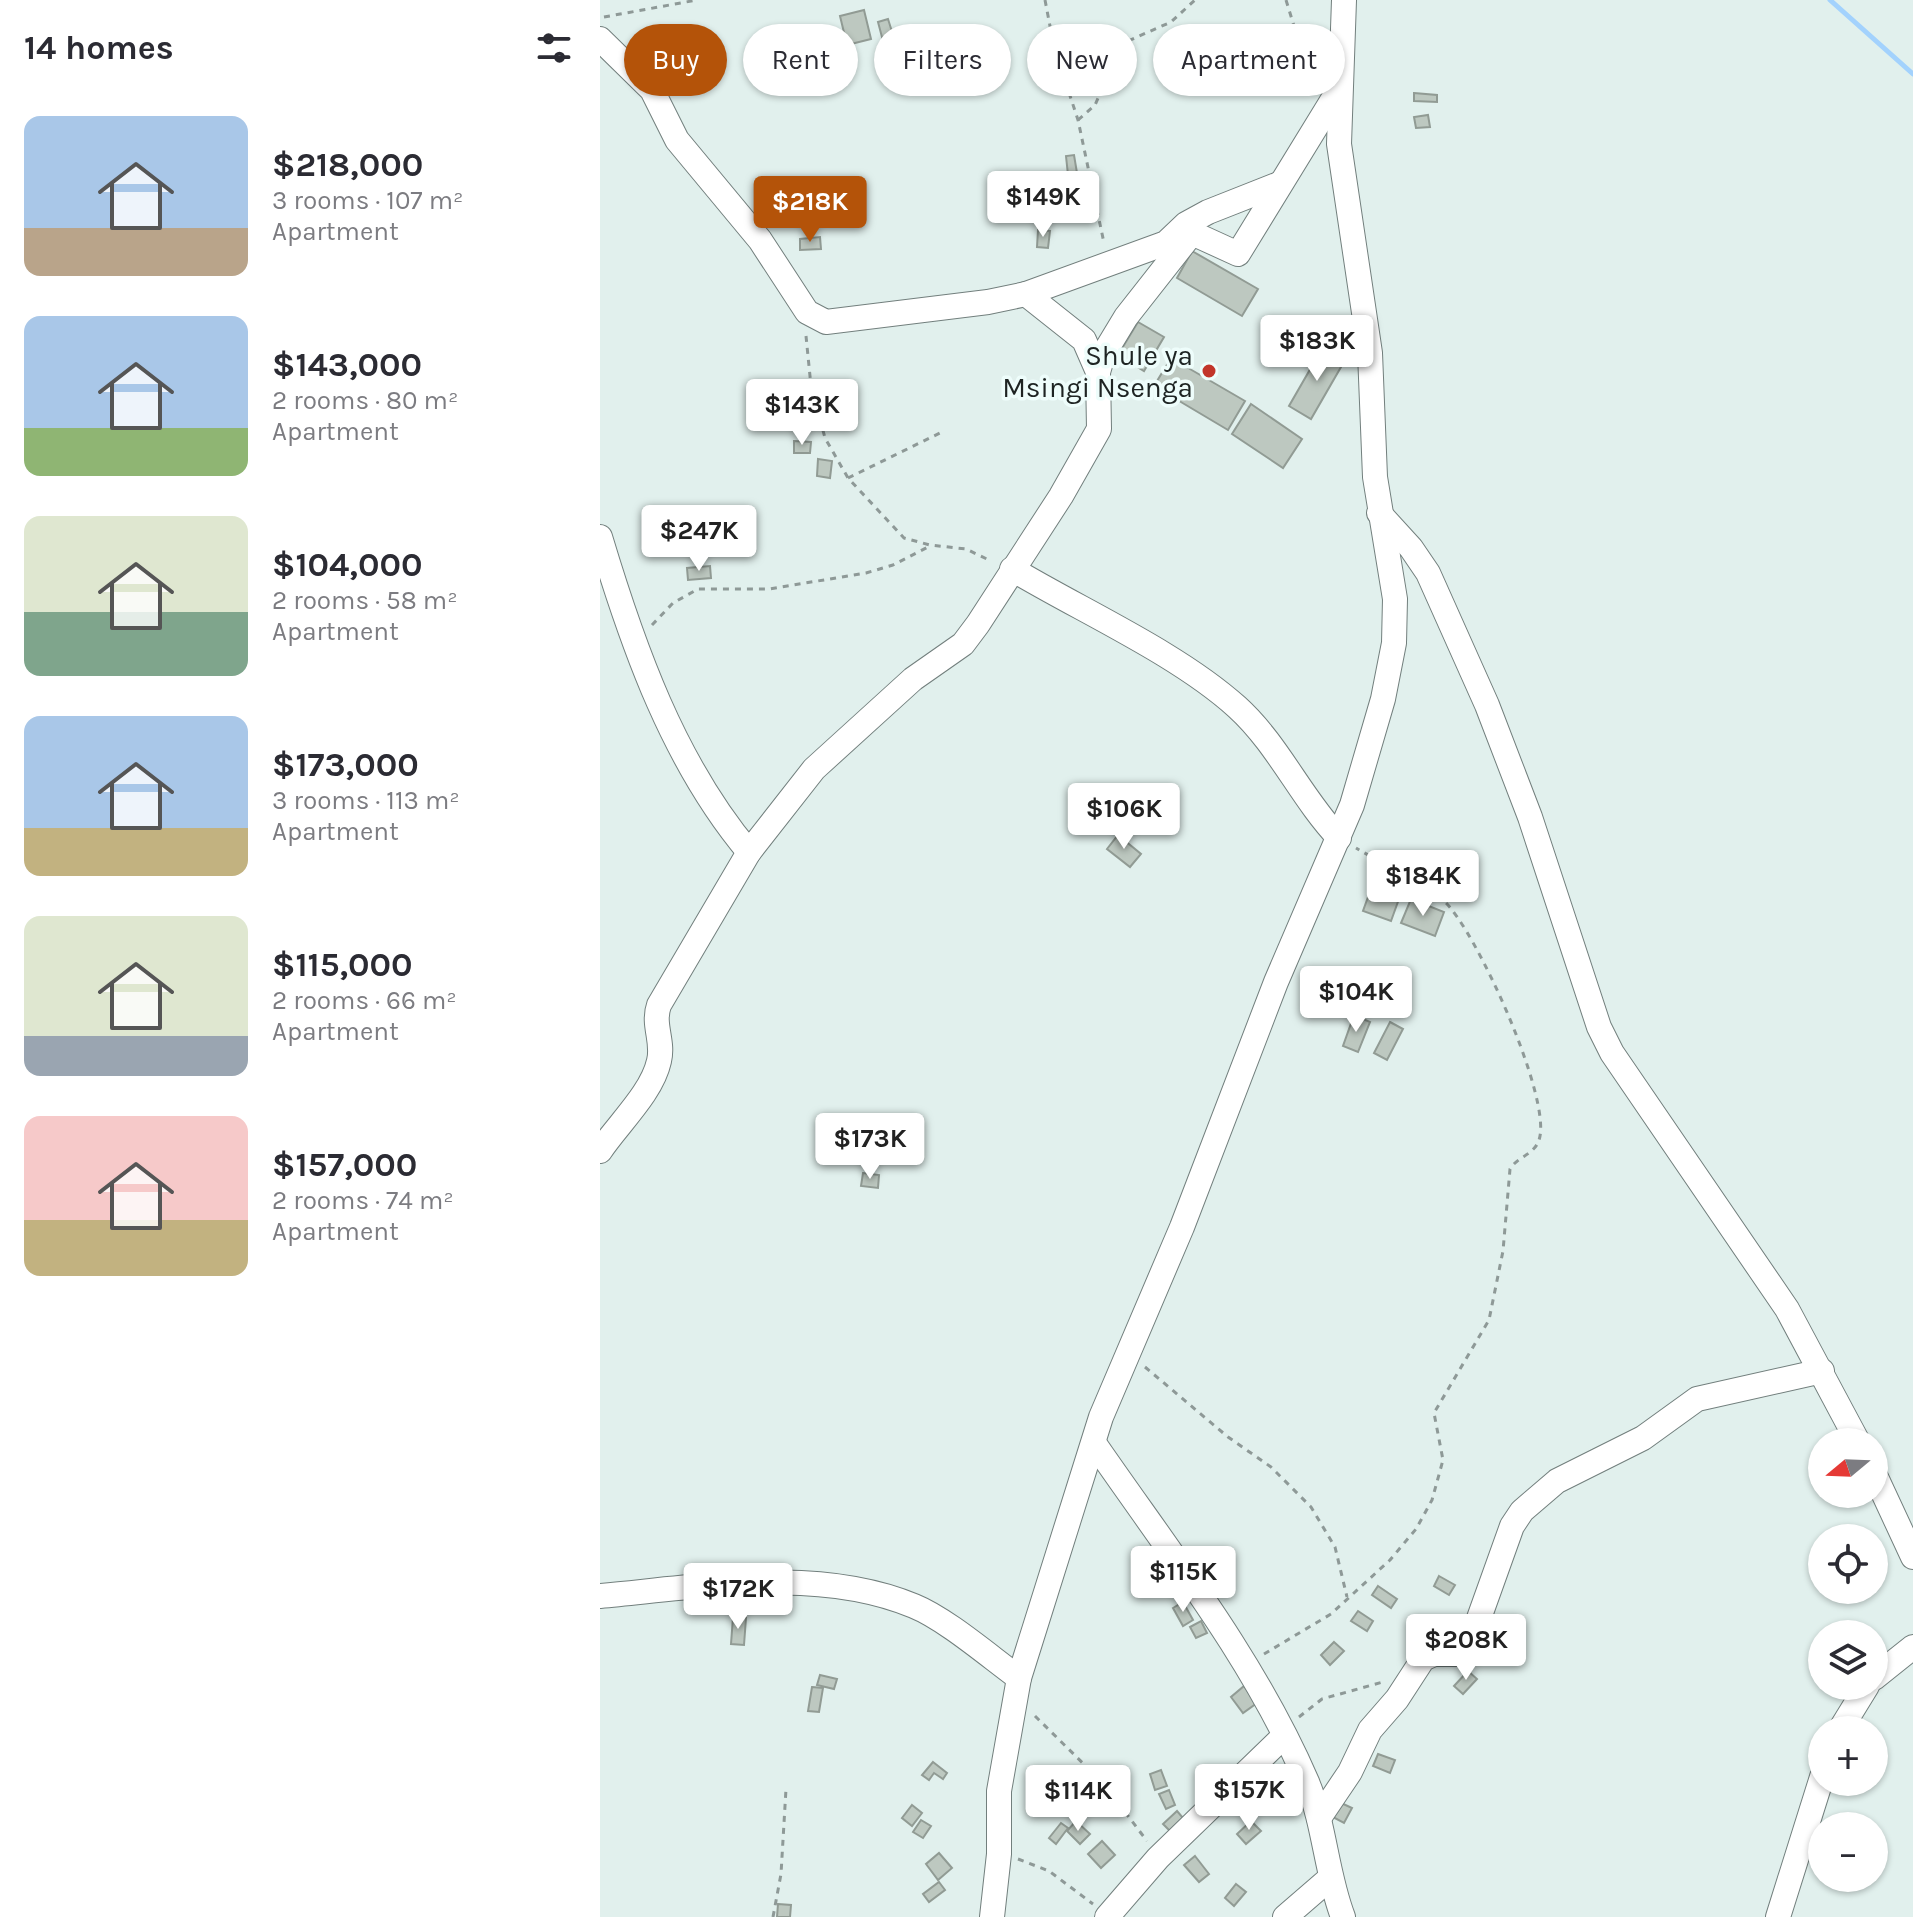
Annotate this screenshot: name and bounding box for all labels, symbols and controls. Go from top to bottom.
chip: Buy [624,24,727,96]
chip: Rent [743,24,858,96]
chip: Filters [874,24,1011,96]
chip: New [1027,24,1137,96]
chip: Apartment [1153,24,1345,96]
icon: filters [532,26,576,70]
text: 14 homes [24,28,174,68]
text: $218,000 [272,145,423,185]
icon: home [88,148,184,244]
pin: $149K [987,171,1099,239]
pin: $218K [754,176,866,244]
text: $149K [1005,181,1081,212]
text: 3 rooms · 107 m² [272,185,463,216]
text: $218K [772,186,848,217]
text: Apartment [272,216,399,247]
pin: $183K [1261,315,1373,383]
text: $183K [1278,325,1356,356]
place label: Shule ya Msingi Nsenga [1002,339,1193,404]
text: $143,000 [272,345,422,385]
icon: home [88,348,184,444]
marker: Shule ya Msingi Nsenga [1200,362,1218,380]
pin: $143K [746,379,858,447]
text: 2 rooms · 80 m² [272,385,458,416]
text: $143K [764,389,840,420]
text: Apartment [272,416,399,447]
pin: $247K [643,505,755,573]
text: $247K [659,515,739,546]
text: $104,000 [272,545,422,585]
icon: home [88,548,184,644]
text: 2 rooms · 58 m² [272,585,458,616]
text: Apartment [272,616,399,647]
text: $173,000 [272,745,419,785]
icon: home [88,748,184,844]
pin: $106K [1068,783,1180,851]
text: 3 rooms · 113 m² [272,785,460,816]
text: $106K [1086,793,1162,824]
text: Apartment [272,816,399,847]
pin: $184K [1367,850,1479,918]
text: $184K [1385,860,1461,891]
text: $115,000 [272,945,413,985]
icon: home [88,948,184,1044]
pin: $104K [1300,966,1412,1034]
text: $104K [1318,976,1394,1007]
text: 2 rooms · 66 m² [272,985,457,1016]
text: Apartment [272,1016,399,1047]
pin: $173K [814,1113,926,1181]
text: $173K [833,1123,907,1154]
text: $157,000 [272,1145,417,1185]
icon: home [88,1148,184,1244]
text: 2 rooms · 74 m² [272,1185,454,1216]
text: Apartment [272,1216,399,1247]
north arrow [1808,1428,1888,1508]
map controls [1808,1428,1888,1892]
button: locate [1808,1524,1888,1604]
pin: $115K [1127,1546,1239,1614]
text: $115K [1149,1556,1217,1587]
pin: $172K [682,1563,794,1631]
text: $172K [702,1573,774,1604]
pin: $208K [1410,1614,1522,1682]
button: layers [1808,1620,1888,1700]
text: $208K [1424,1624,1508,1655]
button: + [1808,1716,1888,1796]
pin: $157K [1193,1764,1305,1832]
pin: $114K [1022,1765,1134,1833]
text: $157K [1213,1774,1285,1805]
text: $114K [1044,1775,1112,1806]
button: − [1808,1812,1888,1892]

